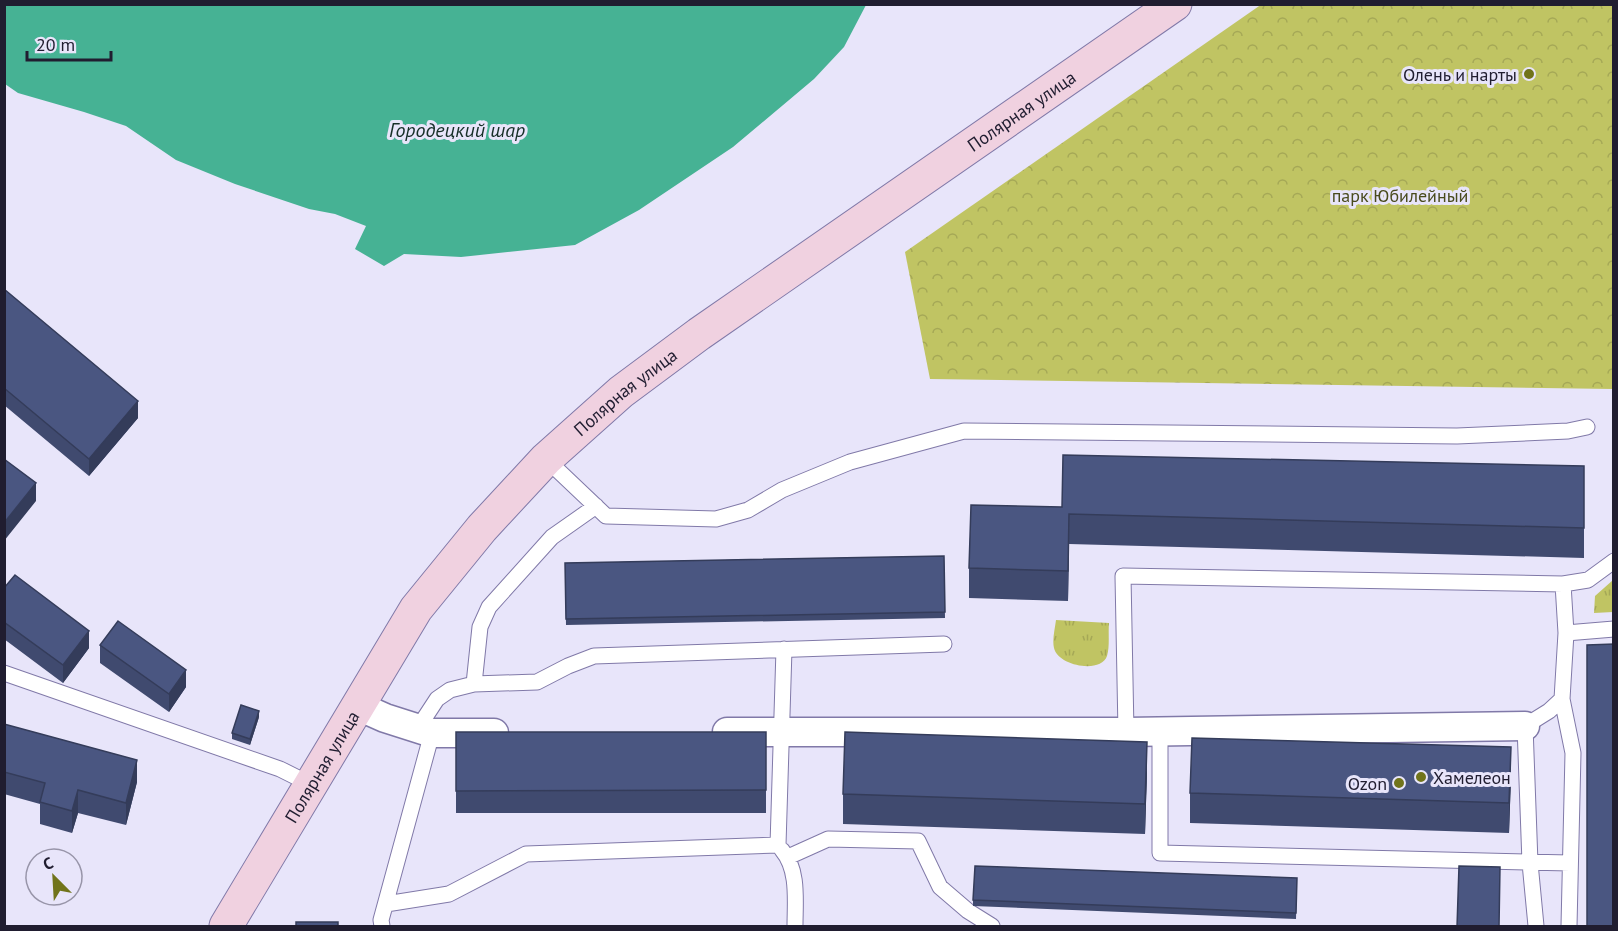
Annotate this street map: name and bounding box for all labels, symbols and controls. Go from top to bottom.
scale bar [27,24,111,62]
text: 20 m [36,33,75,56]
place label: Олень и нарты [1403,63,1517,86]
street label: Полярная улица [963,65,1080,156]
marker: Олень и нарты [1522,67,1536,81]
water label: Городецкий шар [389,117,525,143]
park label: парк Юбилейный [1332,184,1468,207]
street label: Полярная улица [569,343,681,441]
street label: Полярная улица [279,706,364,827]
place label: Хамелеон [1433,766,1511,789]
marker: Хамелеон [1414,770,1428,784]
place label: Ozon [1348,772,1387,795]
marker: Ozon [1392,776,1406,790]
north arrow [24,847,84,907]
text: С [40,852,56,874]

